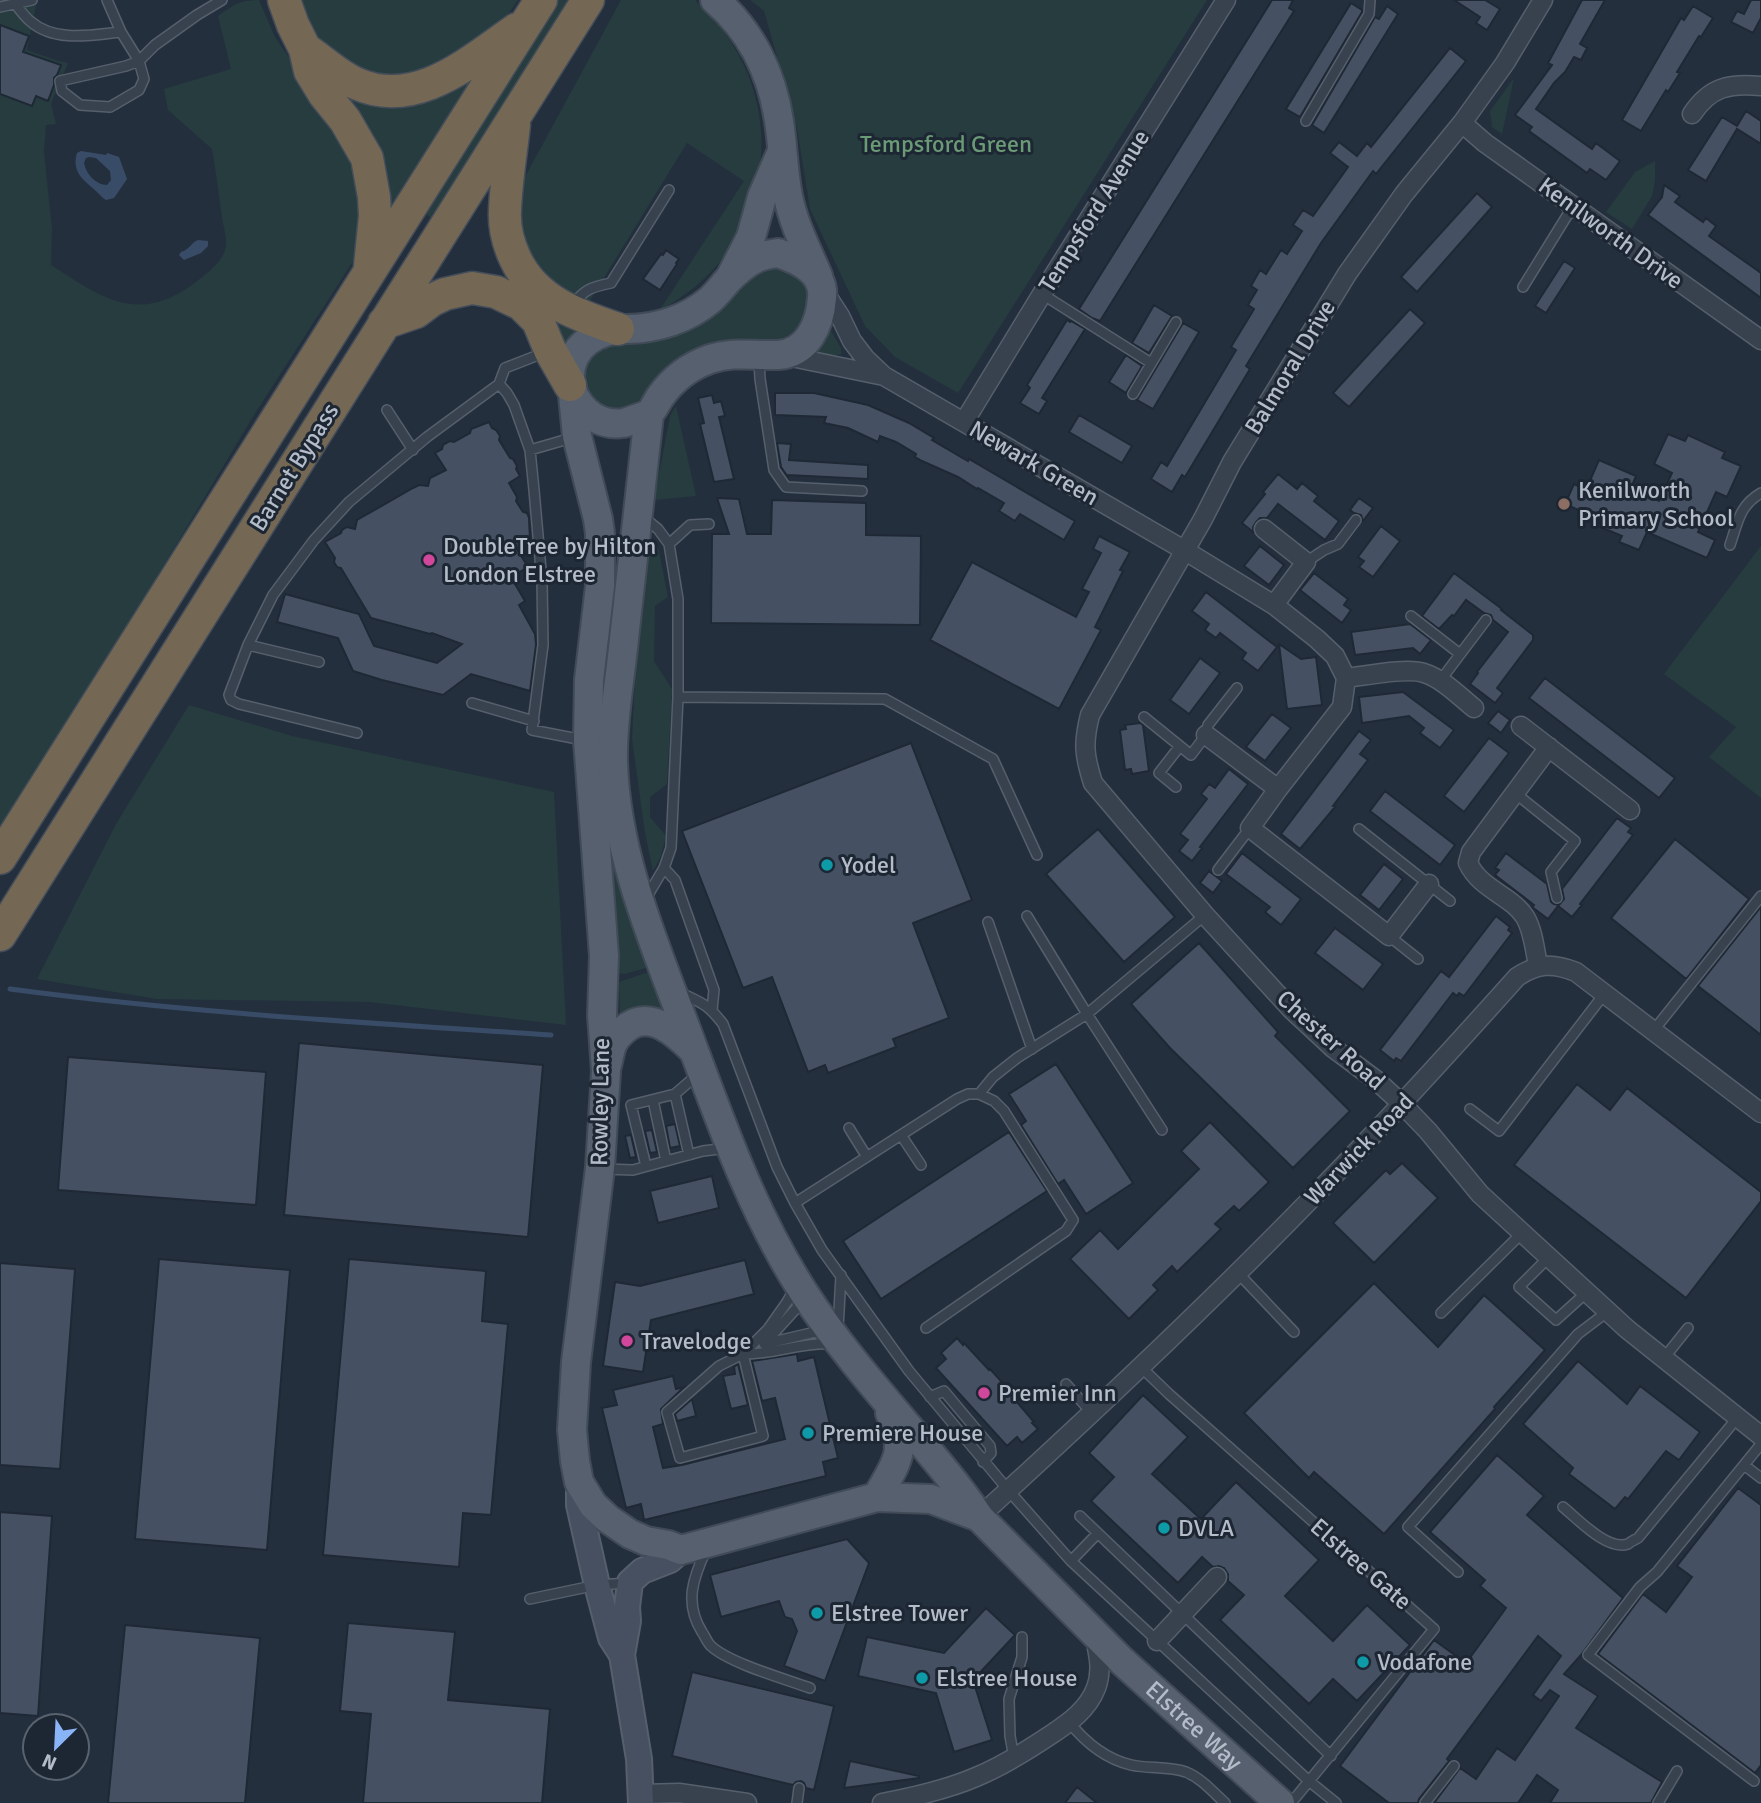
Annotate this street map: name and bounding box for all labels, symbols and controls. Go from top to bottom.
street label: Tempsford Avenue [1032,124,1156,298]
park label: Tempsford Green [860,129,1032,159]
street label: Kenilworth Drive [1533,170,1689,296]
street label: Balmoral Drive [1238,294,1342,440]
street label: Barnet Bypass [243,397,345,537]
street label: Newark Green [964,414,1104,512]
place label: Kenilworth Primary School [1578,475,1734,533]
marker: Kenilworth Primary School [1556,496,1572,512]
place label: DoubleTree by Hilton London Elstree [443,531,656,589]
marker: DoubleTree by Hilton London Elstree [421,552,437,568]
place label: Yodel [841,850,896,880]
marker: Yodel [819,857,835,873]
street label: Chester Road [1271,983,1391,1097]
street label: Rowley Lane [584,1038,616,1166]
street label: Warwick Road [1298,1086,1420,1212]
place label: Travelodge [641,1326,751,1356]
marker: Travelodge [619,1333,635,1349]
place label: Premier Inn [998,1378,1117,1408]
marker: Premier Inn [976,1385,992,1401]
place label: Premiere House [822,1418,983,1448]
marker: Premiere House [800,1425,816,1441]
street label: Elstree Gate [1304,1512,1418,1616]
place label: DVLA [1178,1513,1234,1543]
marker: DVLA [1156,1520,1172,1536]
place label: Elstree Tower [831,1598,968,1628]
marker: Elstree Tower [809,1605,825,1621]
place label: Vodafone [1377,1647,1472,1677]
marker: Vodafone [1355,1654,1371,1670]
place label: Elstree House [936,1663,1078,1693]
marker: Elstree House [914,1670,930,1686]
street label: Elstree Way [1139,1674,1249,1777]
north arrow [21,1712,91,1782]
text: N [39,1748,60,1775]

